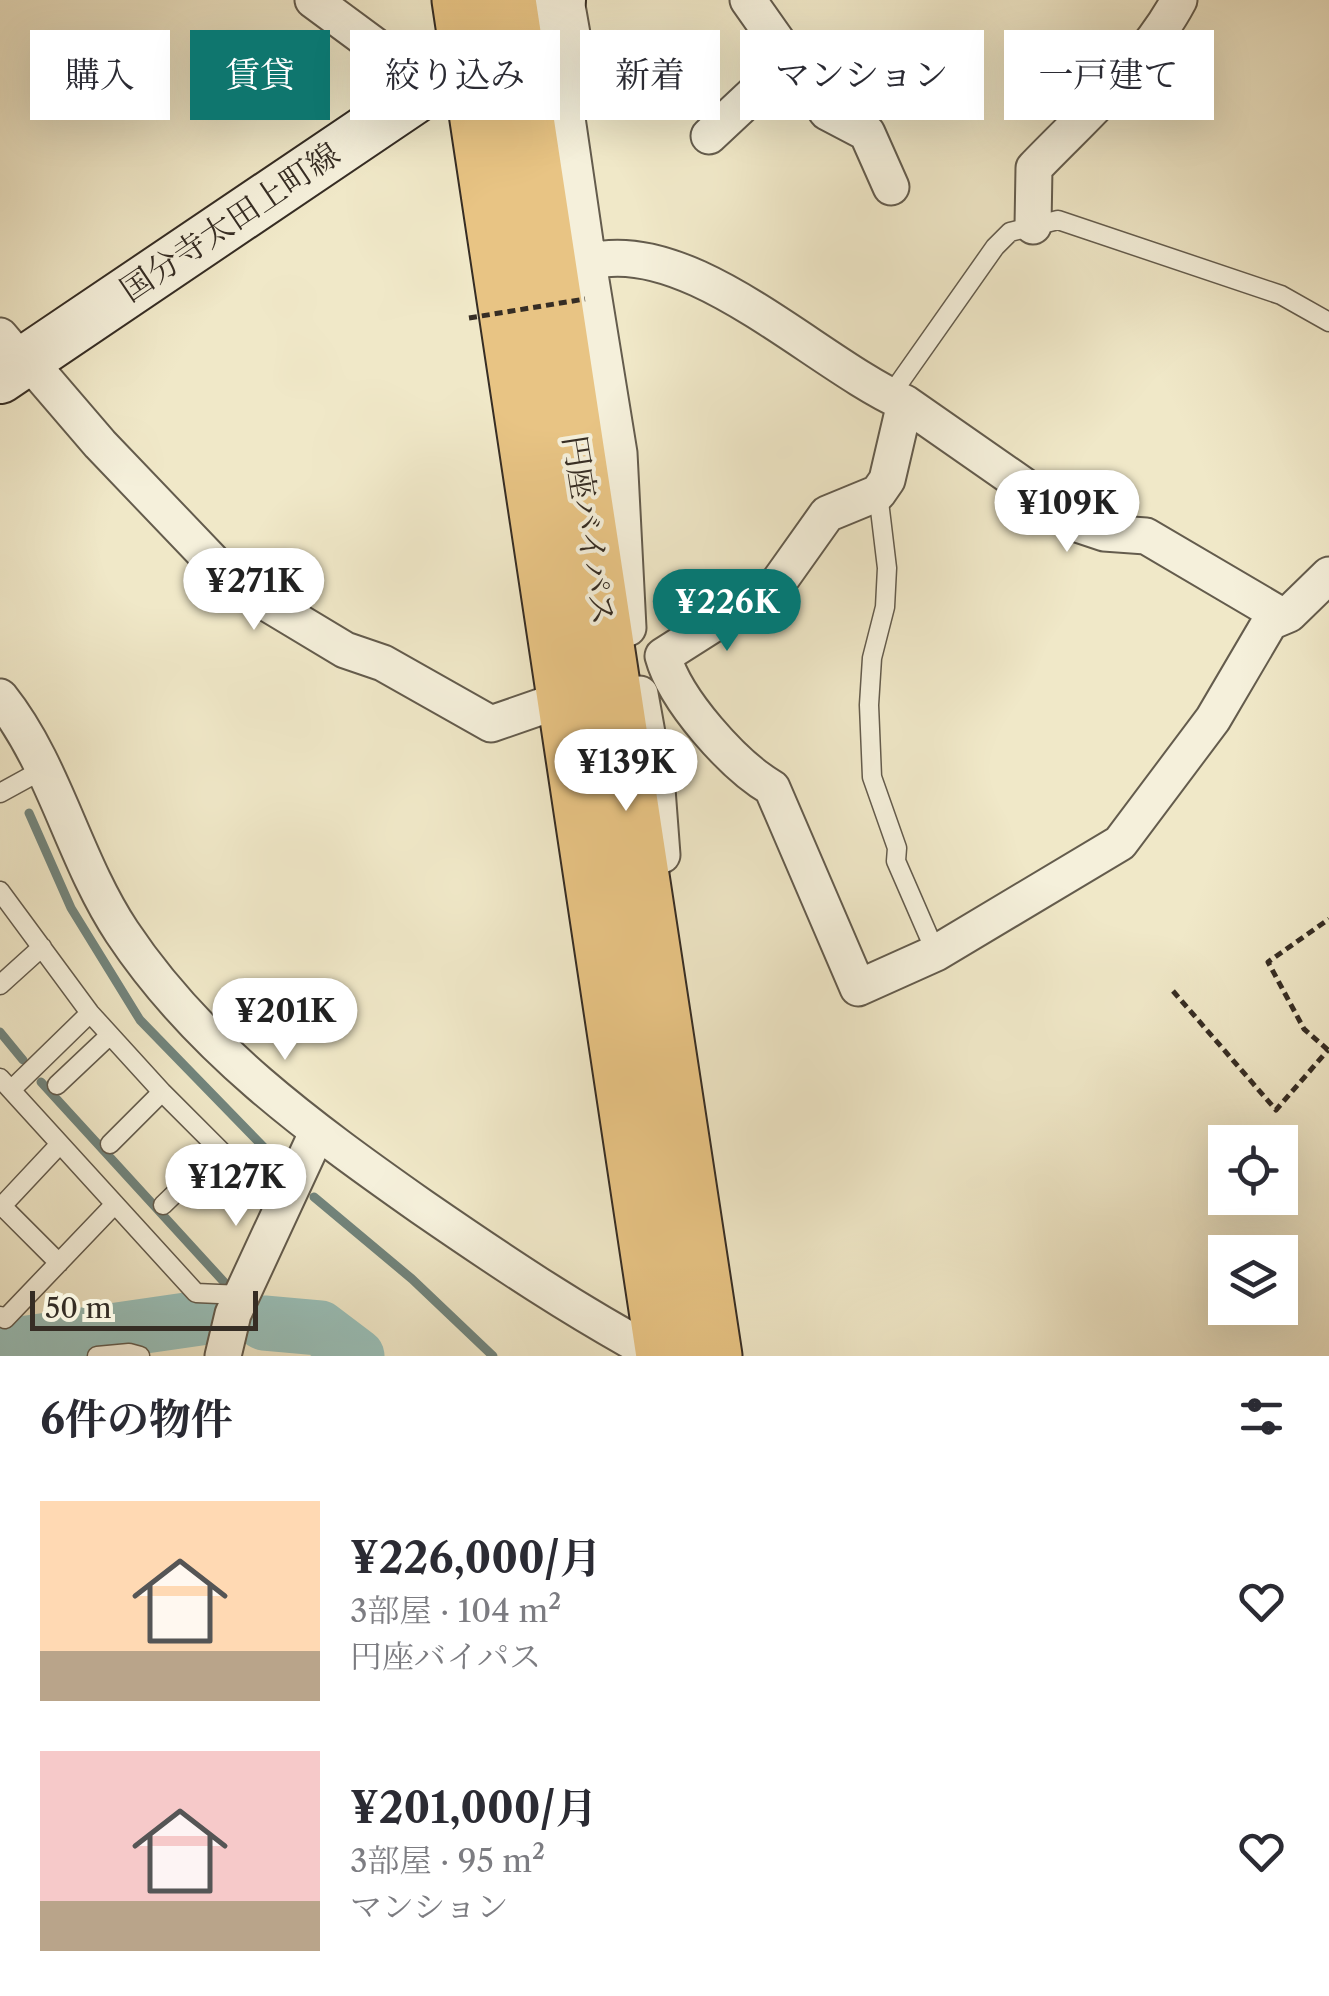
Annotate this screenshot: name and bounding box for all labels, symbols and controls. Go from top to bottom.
chip: 購入 [30,30,170,120]
chip: 賃貸 [190,30,330,120]
chip: 絞り込み [350,30,560,120]
chip: 新着 [580,30,720,120]
chip: マンション [740,30,984,120]
chip: 一戸建て [1004,30,1214,120]
street label: 国分寺太田上町線 [113,134,347,309]
street label: 円座バイパス [555,432,624,627]
pin: ¥109K [997,470,1137,555]
text: ¥109K [1016,483,1118,522]
pin: ¥271K [184,548,324,633]
text: ¥271K [205,561,303,600]
pin: ¥226K [657,569,797,654]
text: ¥226K [675,582,779,621]
pin: ¥139K [556,729,696,814]
text: ¥139K [576,742,676,781]
pin: ¥201K [215,978,355,1063]
text: ¥201K [234,991,336,1030]
map controls [1208,1125,1298,1325]
button: locate [1208,1125,1298,1215]
pin: ¥127K [166,1144,306,1229]
text: ¥127K [187,1157,285,1196]
button: layers [1208,1235,1298,1325]
scale bar [30,1286,258,1330]
text: 50 m [45,1291,112,1325]
icon: filters [1234,1389,1289,1444]
text: 6件の物件 [40,1393,233,1445]
text: ¥226,000/月 [350,1532,602,1584]
icon: home [120,1541,240,1661]
icon: heart [1234,1574,1289,1629]
text: 3部屋 · 104 m² [350,1591,561,1630]
text: 円座バイパス [350,1637,541,1676]
text: ¥201,000/月 [350,1782,598,1834]
icon: home [120,1791,240,1911]
icon: heart [1234,1824,1289,1879]
text: 3部屋 · 95 m² [350,1841,545,1880]
text: マンション [350,1887,509,1926]

